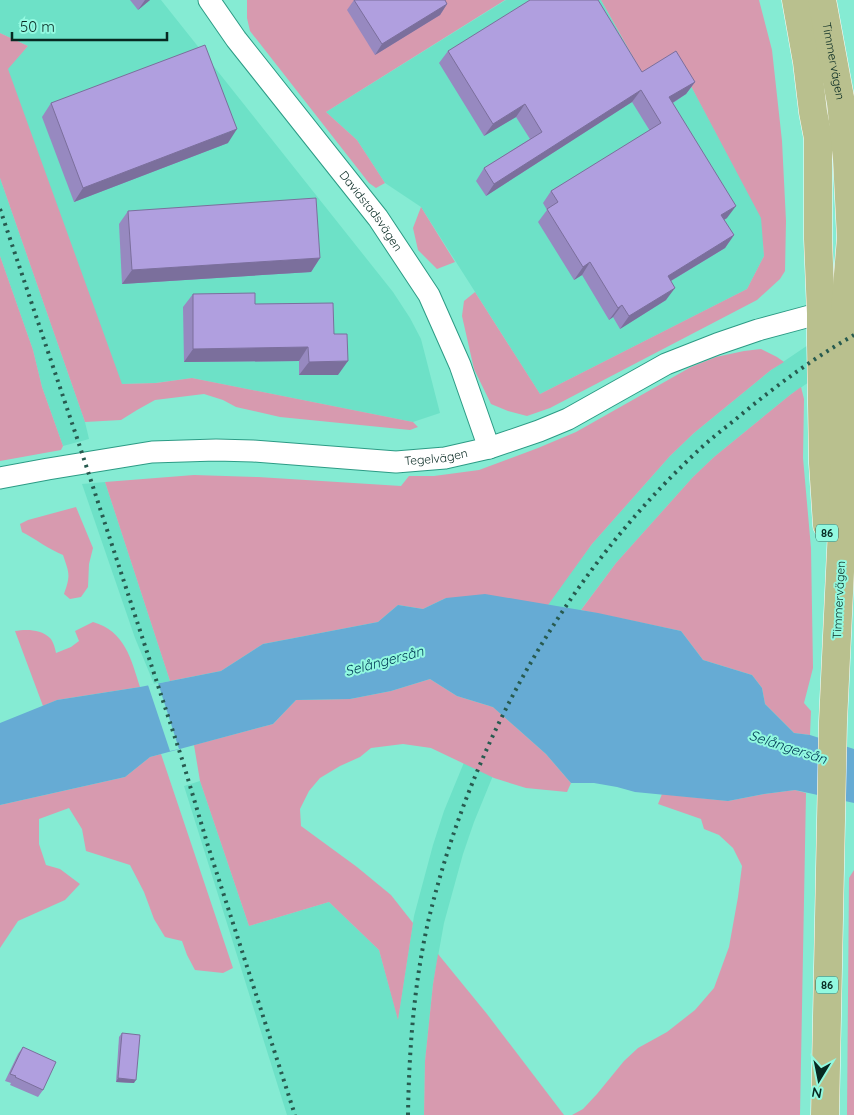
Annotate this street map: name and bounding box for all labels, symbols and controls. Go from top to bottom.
scale bar [12,10,168,42]
text: 50 m [20,17,55,36]
street label: Timmervägen [819,21,848,101]
street label: Davidstadsvägen [336,167,406,254]
street label: Tegelvägen [404,445,469,468]
road number: 86 [816,524,838,542]
street label: Timmervägen [829,561,848,639]
water label: Selångersån [343,642,426,680]
water label: Selångersån [747,726,830,768]
road number: 86 [816,976,838,994]
north arrow [794,1055,844,1105]
text: N [810,1083,823,1103]

